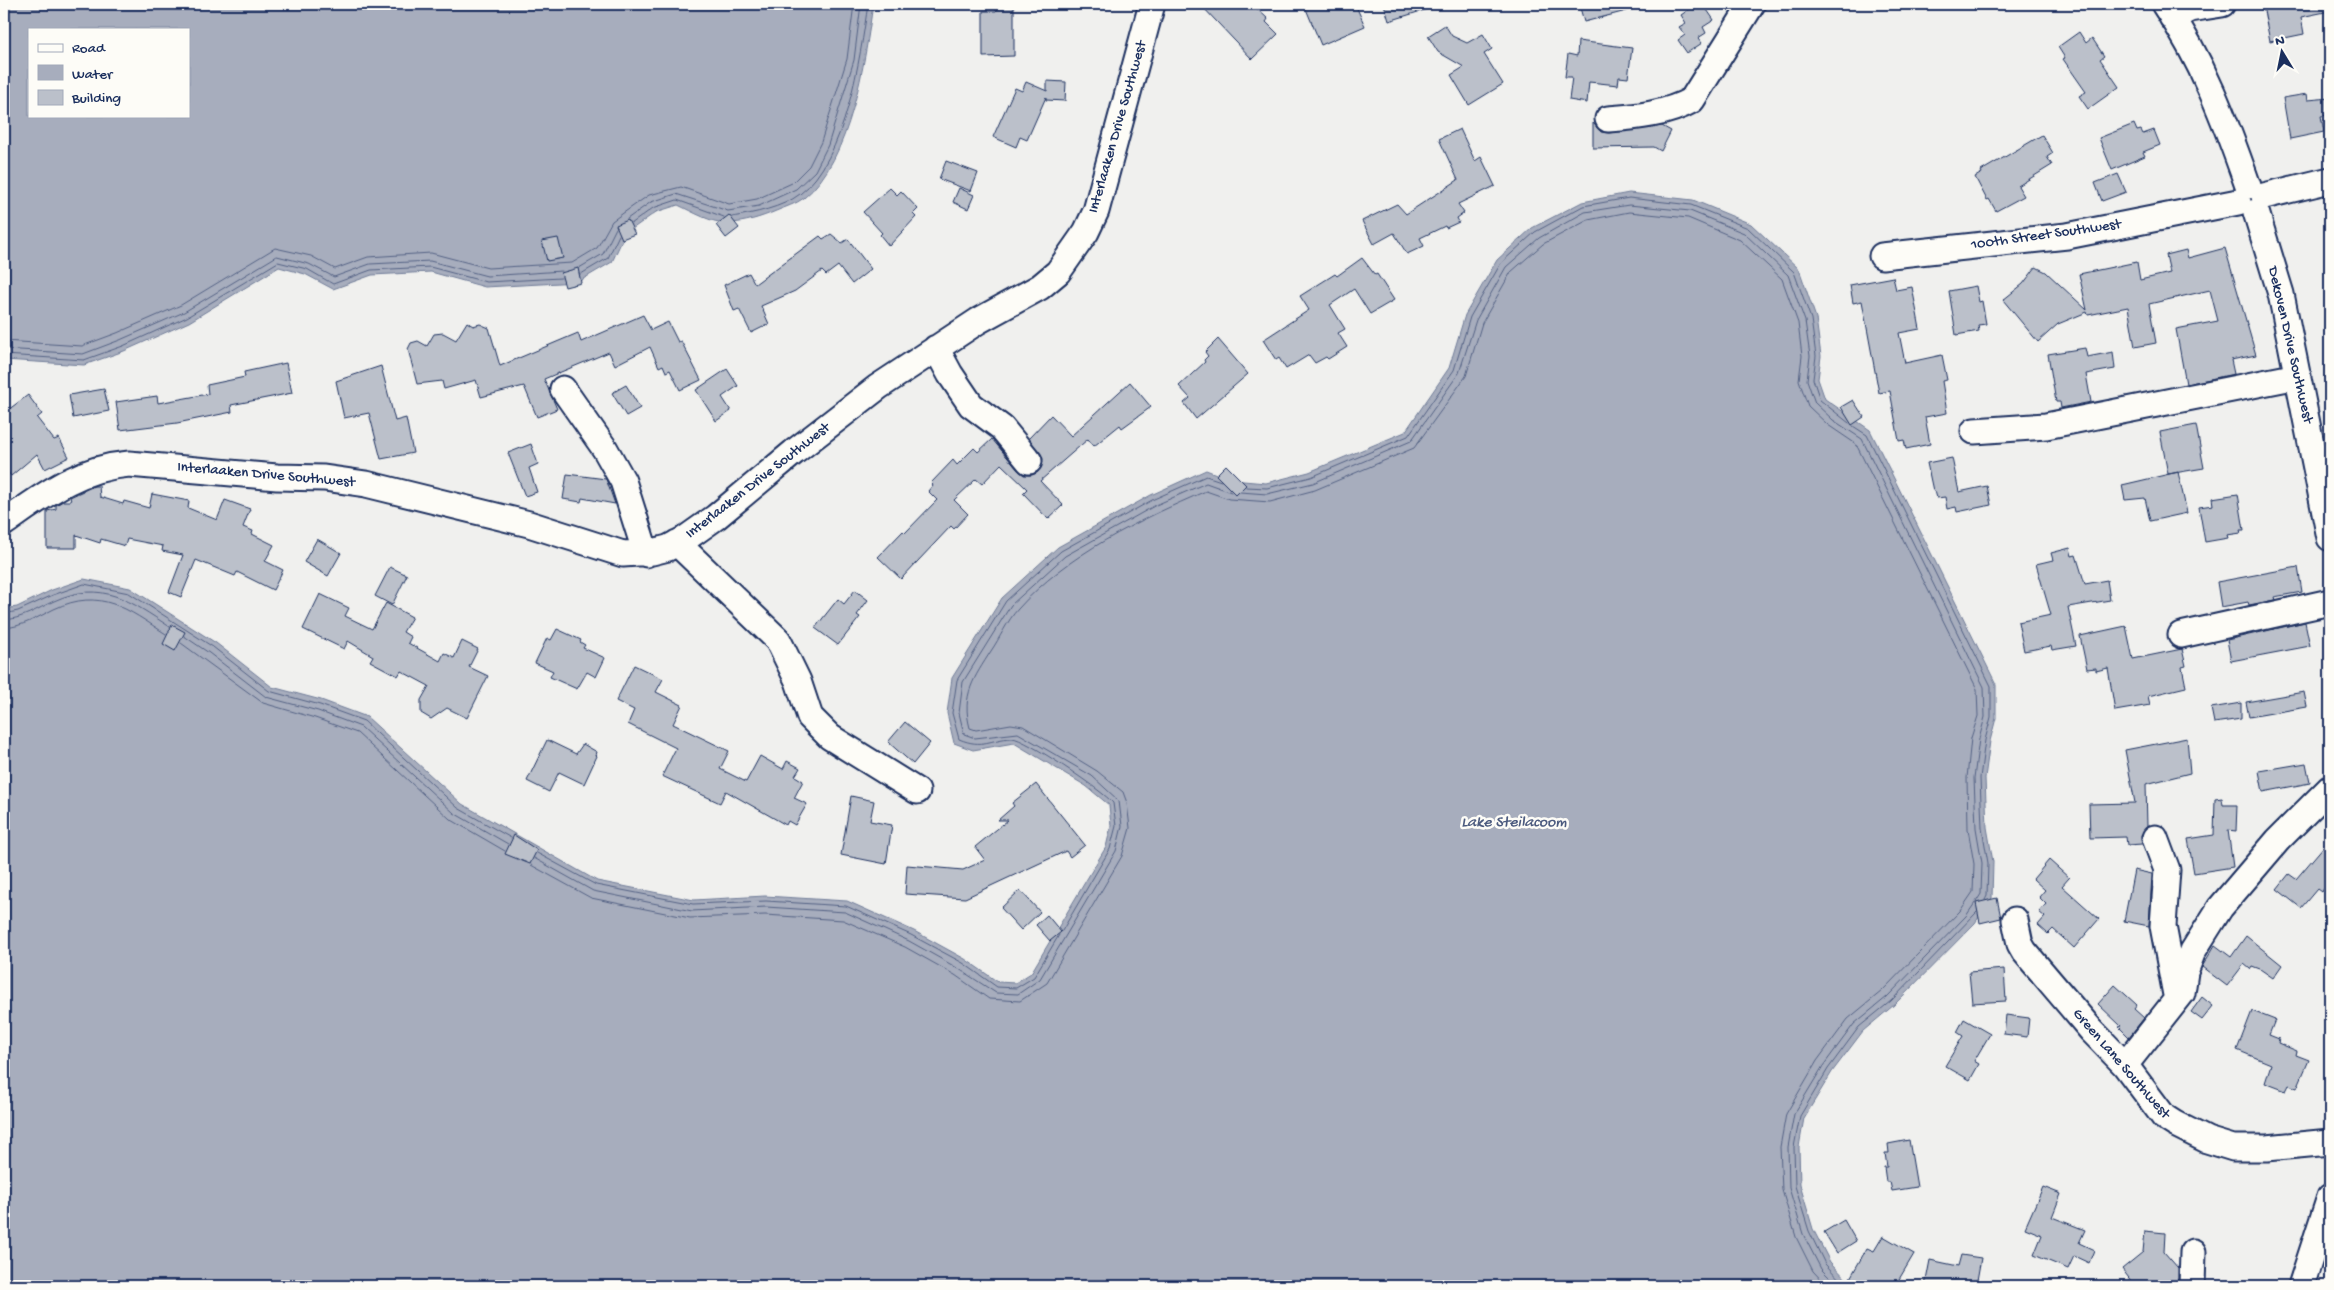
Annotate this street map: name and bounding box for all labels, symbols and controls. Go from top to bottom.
legend [28,28,190,118]
north arrow [2256,28,2306,78]
text: N [2274,32,2286,51]
street label: Interlaaken Drive Southwest [1085,37,1152,215]
text: Road [72,40,106,58]
text: Water [72,66,114,84]
text: Building [71,90,121,108]
street label: 100th Street Southwest [1969,215,2124,255]
street label: Dekoven Drive Southwest [2263,264,2317,427]
street label: Interlaaken Drive Southwest [682,418,835,543]
street label: Interlaaken Drive Southwest [176,458,357,492]
water label: Lake Steilacoom [1461,814,1567,833]
street label: Green Lane Southwest [2068,1005,2175,1124]

